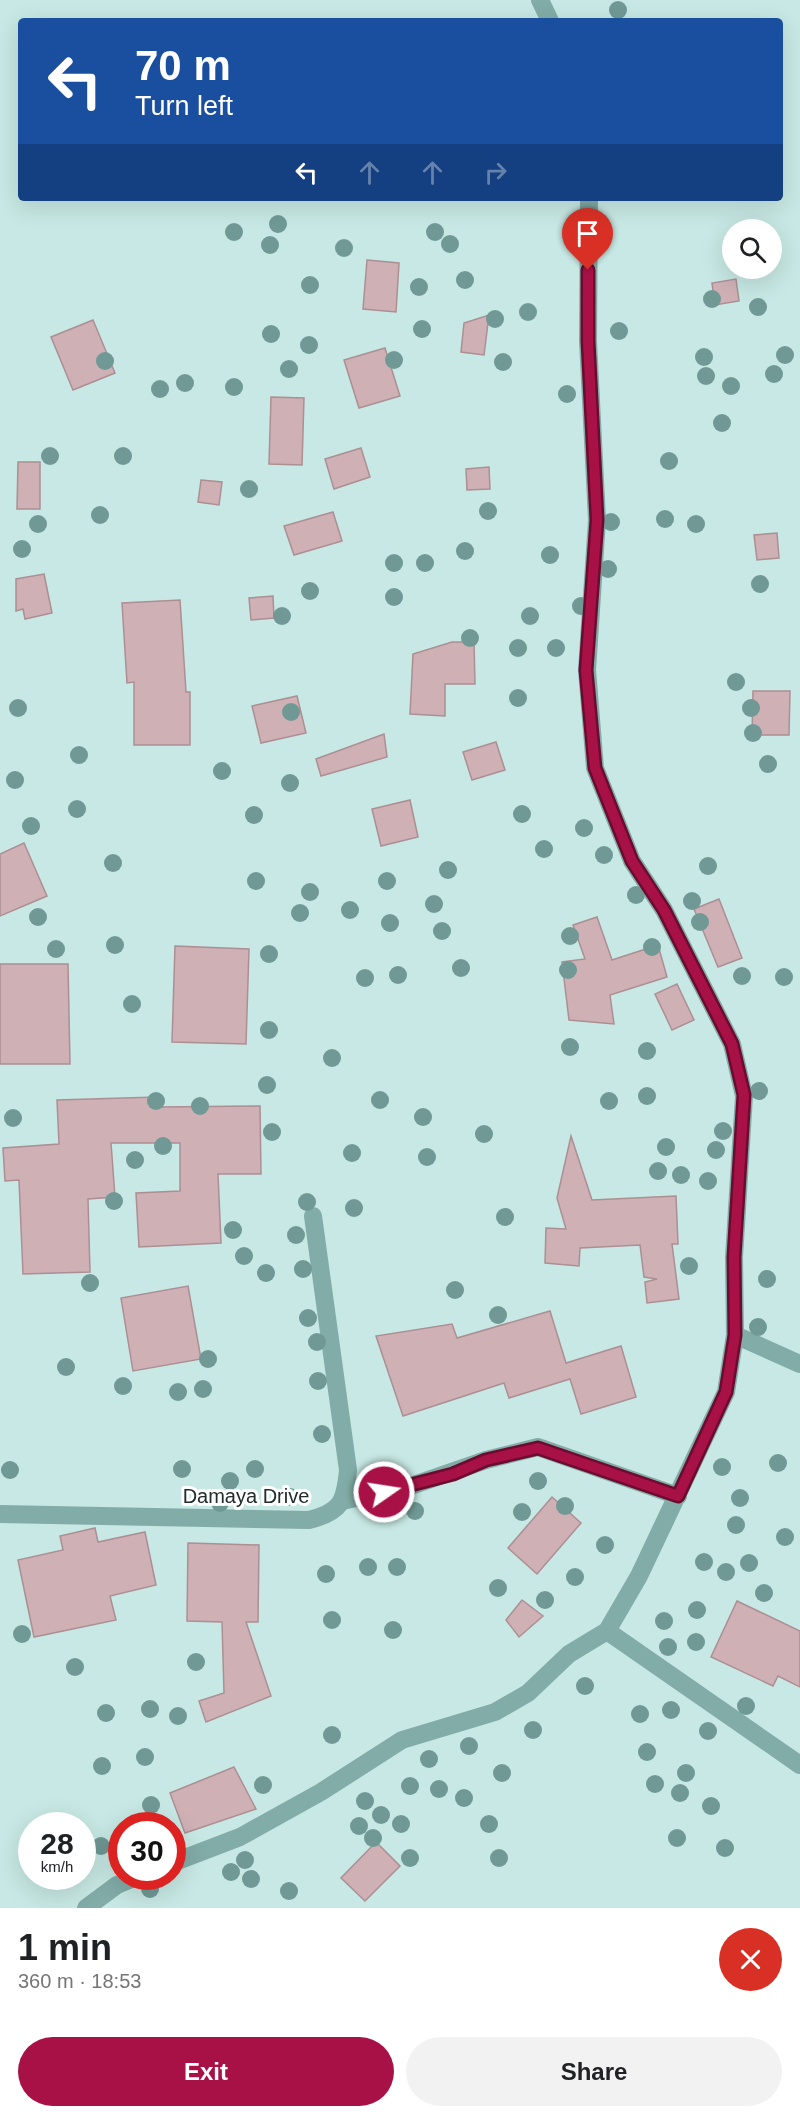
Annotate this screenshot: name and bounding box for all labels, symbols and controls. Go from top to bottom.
icon: left [36,42,114,120]
text: 70 m [135,42,231,89]
text: Turn left [135,91,233,121]
icon: left [290,156,323,189]
icon: ahead [353,156,386,189]
icon: ahead [416,156,449,189]
icon: right [479,156,512,189]
pin [562,208,613,270]
icon: arrive [571,217,604,250]
map controls [722,219,782,279]
button: search [722,219,782,279]
position arrow [352,1460,416,1524]
street label: Damaya Drive [183,1485,309,1507]
speed limit sign: 30 [108,1812,186,1890]
text: 28 [40,1827,74,1860]
text: km/h [41,1858,73,1875]
text: 1 min [18,1927,112,1968]
button: close [719,1928,782,1991]
text: 360 m · 18:53 [18,1970,141,1992]
button: Exit [18,2037,394,2106]
button: Share [406,2037,782,2106]

